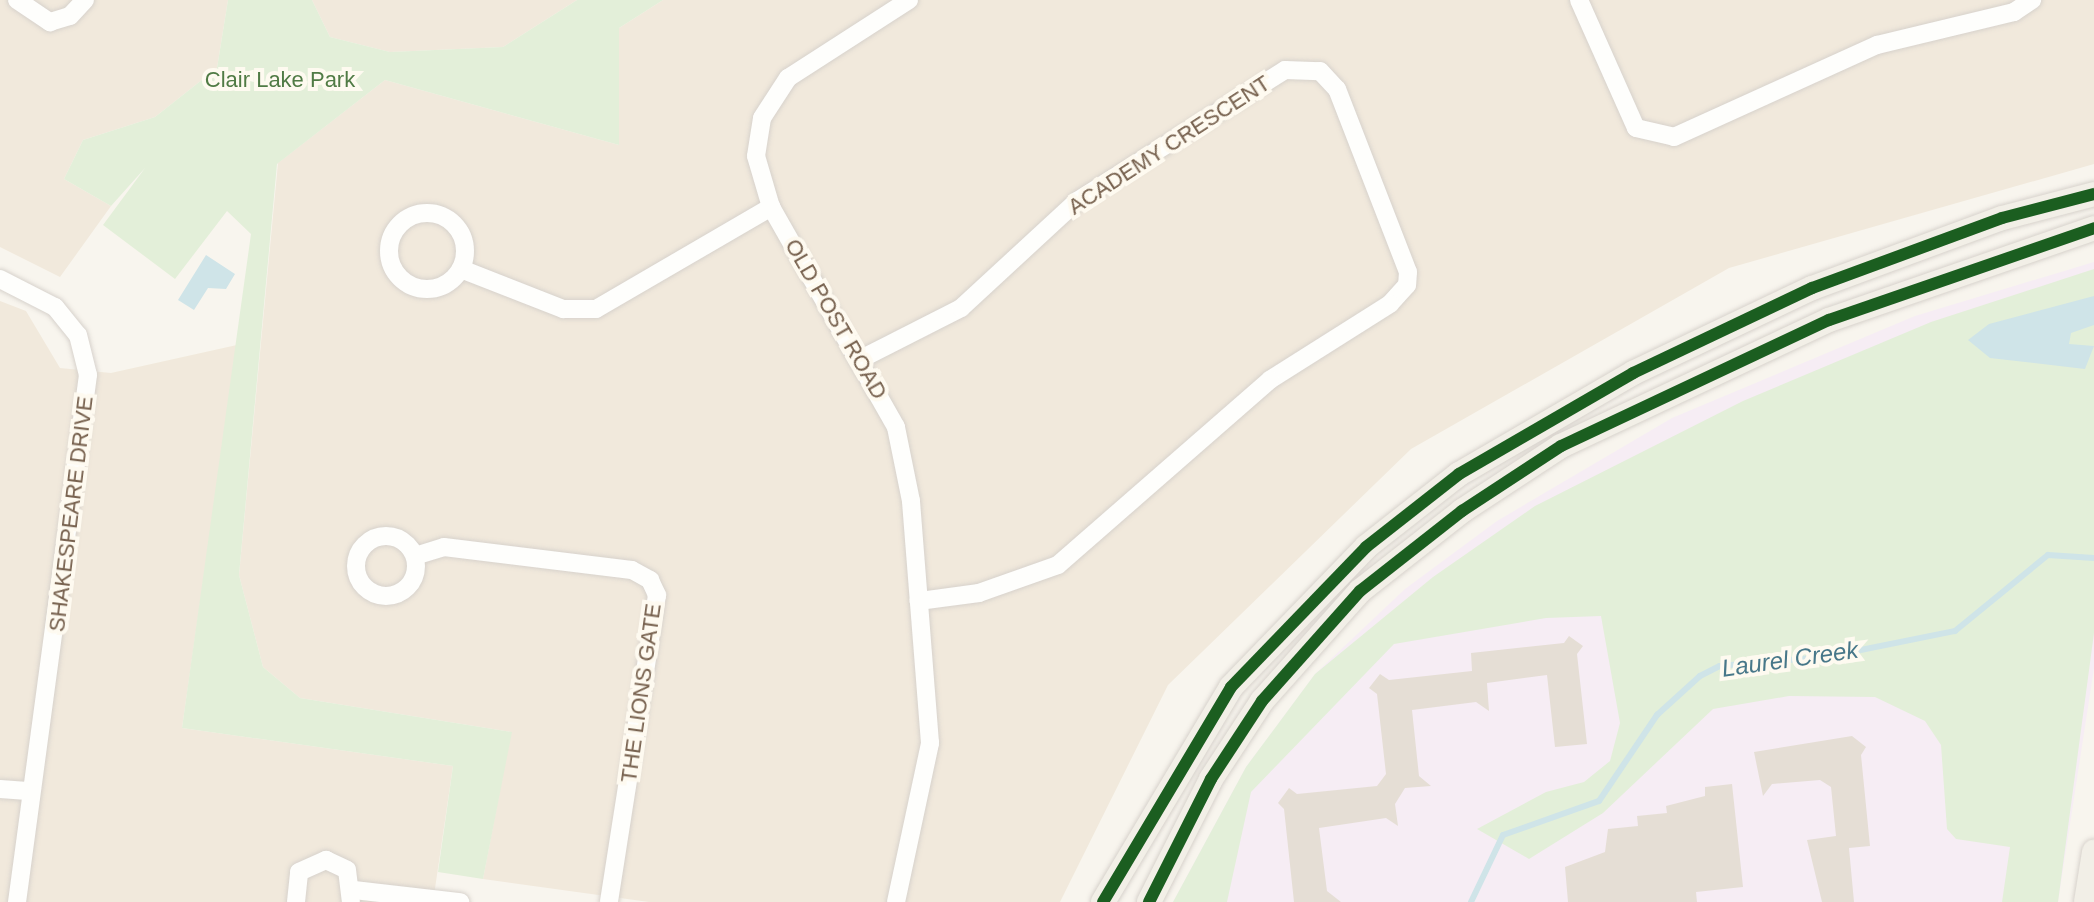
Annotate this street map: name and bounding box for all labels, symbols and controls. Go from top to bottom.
park label: Clair Lake Park [205,67,355,93]
street label: ACADEMY CRESCENT [1063,70,1275,220]
street label: OLD POST ROAD [779,234,893,404]
street label: SHAKESPEARE DRIVE [43,395,99,633]
street label: THE LIONS GATE [615,602,667,784]
water label: Laurel Creek [1720,635,1860,683]

